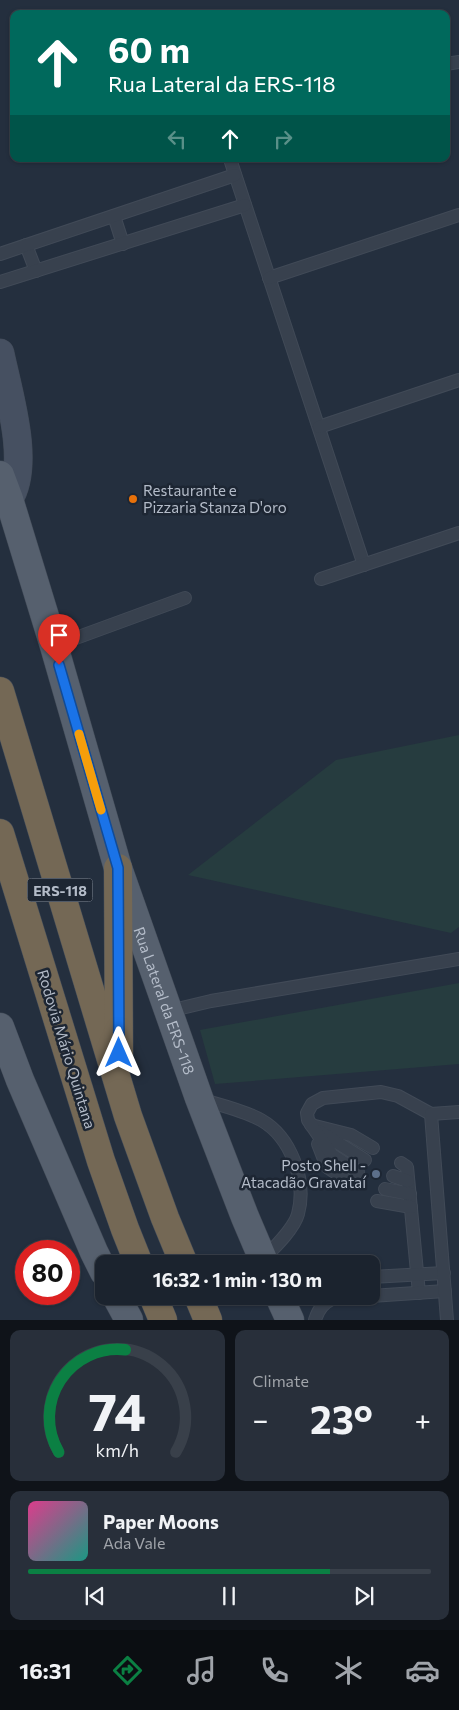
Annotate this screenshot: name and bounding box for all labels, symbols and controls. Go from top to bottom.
text: 60 m [108,27,190,70]
icon: ahead [25,30,90,95]
text: Rua Lateral da ERS-118 [108,70,336,97]
icon: left [163,125,191,153]
icon: ahead [216,125,244,153]
icon: right [269,125,297,153]
place label: Restaurante e Pizzaria Stanza D'oro [143,481,287,516]
marker: Restaurante e Pizzaria Stanza D'oro [127,493,139,505]
pin [38,614,80,665]
icon: arrive [45,621,73,649]
road number: ERS-118 [28,878,92,902]
street label: Rua Lateral da ERS-118 [130,924,199,1077]
street label: Rodovia Mário Quintana [34,967,100,1131]
position arrow [92,1026,144,1078]
place label: Posto Shell - Atacadão Gravataí [241,1156,367,1191]
marker: Posto Shell - Atacadão Gravataí [370,1168,382,1180]
speed limit sign: 80 [15,1240,80,1305]
text: 16:32 · 1 min · 130 m [153,1268,322,1291]
text: Climate [253,1371,309,1390]
text: 74 [89,1378,146,1442]
text: 23° [310,1395,373,1442]
text: − [253,1402,268,1436]
text: + [415,1402,431,1436]
text: km/h [96,1439,139,1461]
text: Paper Moons [103,1510,219,1533]
text: Ada Vale [103,1533,165,1552]
icon: previous [81,1582,109,1610]
icon: pause [215,1582,243,1610]
icon: next [350,1582,378,1610]
icon: directions [110,1653,145,1688]
icon: music [184,1653,219,1688]
icon: phone [257,1653,292,1688]
icon: climate [331,1653,366,1688]
icon: car [405,1653,440,1688]
text: 16:31 [19,1657,71,1684]

